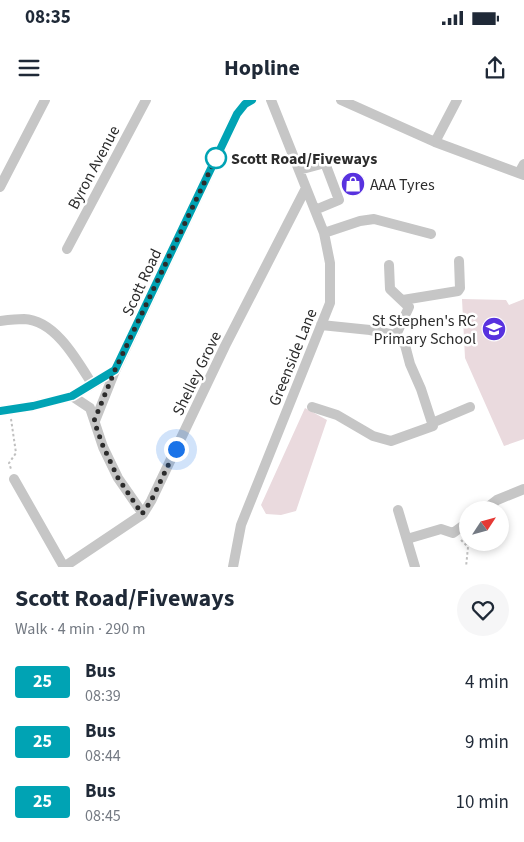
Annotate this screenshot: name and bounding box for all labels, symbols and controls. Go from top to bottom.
text: 08:35 [25,4,71,31]
text: Hopline [224,52,300,84]
icon: menu [15,54,43,82]
icon: share [481,54,509,82]
street label: Byron Avenue [63,122,125,213]
marker: Scott Road/Fiveways [205,147,227,169]
place label: Scott Road/Fiveways [231,148,377,170]
shop icon: AAA Tyres [340,171,366,197]
place label: AAA Tyres [370,174,435,196]
street label: Scott Road [117,245,167,320]
street label: Greenside Lane [263,305,322,409]
place label: St Stephen's RC Primary School [372,310,476,350]
school or university icon: St Stephen's RC Primary School [481,316,507,342]
street label: Shelley Grove [167,328,227,419]
your location [164,437,189,462]
north arrow [459,501,509,551]
map controls [459,501,509,551]
text: Scott Road/Fiveways [15,581,234,616]
button: heart [457,584,509,636]
text: Walk · 4 min · 290 m [15,618,146,640]
text: Bus [85,658,116,685]
text: 25 [33,669,52,694]
text: 4 min [465,669,509,696]
text: 08:39 [85,685,121,707]
text: Bus [85,718,116,745]
text: 25 [33,729,52,754]
text: 9 min [465,729,509,756]
text: 08:44 [85,745,121,767]
text: Bus [85,778,116,805]
text: 25 [33,789,52,814]
text: 10 min [455,789,509,816]
text: 08:45 [85,805,121,827]

